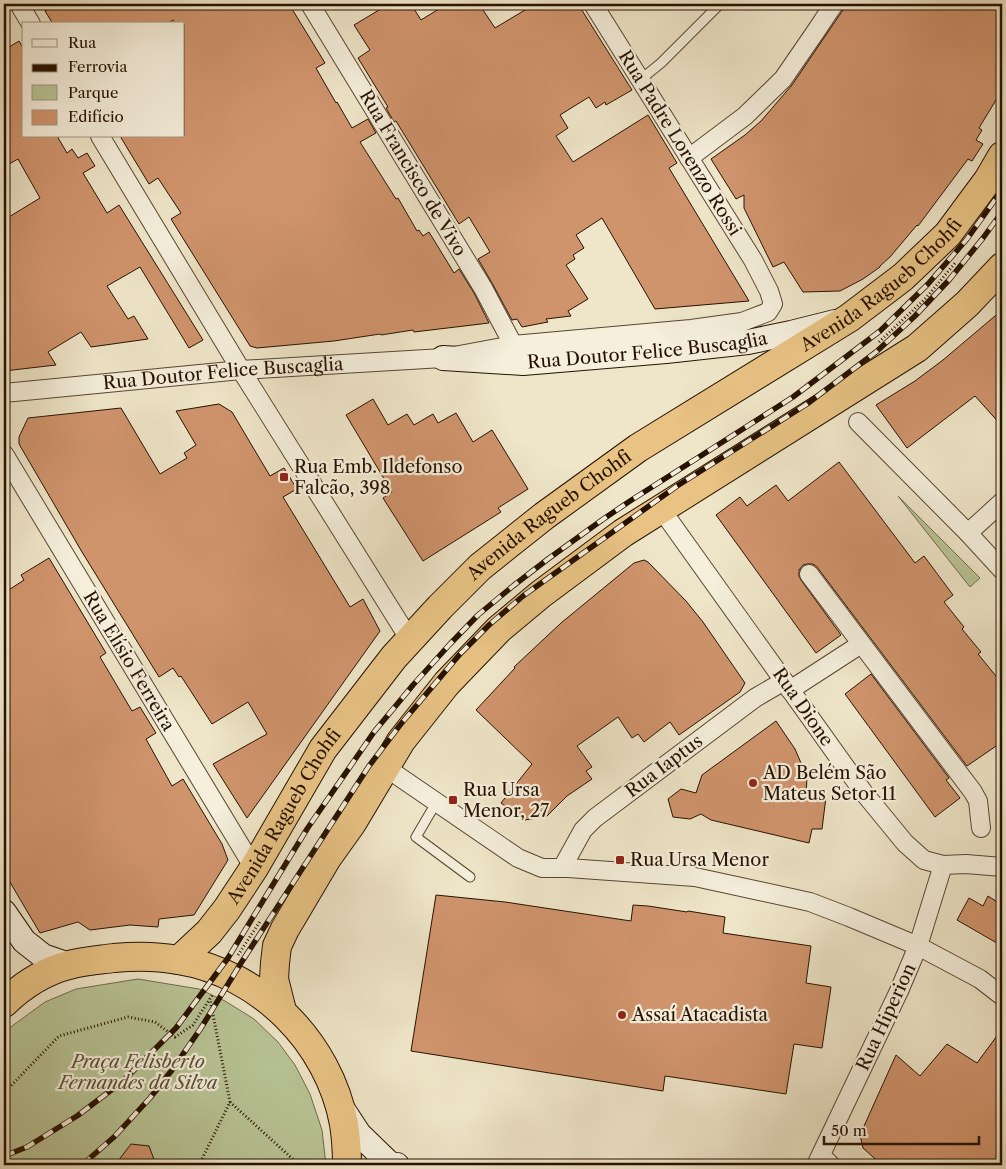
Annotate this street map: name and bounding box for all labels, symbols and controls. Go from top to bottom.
legend [22,22,185,138]
text: Rua [68,33,96,52]
street label: Rua Padre Lorenzo Rossi [614,46,746,240]
text: Ferrovia [68,57,127,76]
text: Parque [68,83,118,102]
street label: Rua Francisco de Vivo [355,86,471,260]
text: Edifício [68,107,124,126]
street label: Avenida Ragueb Chohfi [796,214,967,357]
street label: Rua Doutor Felice Buscaglia [526,327,770,374]
street label: Rua Doutor Felice Buscaglia [102,353,344,394]
street label: Avenida Ragueb Chohfi [461,445,636,586]
place label: Rua Emb. Ildefonso Falcão, 398 [294,456,462,499]
marker: Rua Emb. Ildefonso Falcão, 398 [278,471,290,483]
street label: Rua Elísio Ferreira [79,587,180,735]
street label: Rua Dione [768,664,838,750]
street label: Avenida Ragueb Chohfi [222,724,346,909]
street label: Rua Iaptus [621,730,707,802]
place label: AD Belém São Mateus Setor 11 [762,762,897,805]
marker: AD Belém São Mateus Setor 11 [747,777,759,789]
place label: Rua Ursa Menor, 27 [463,779,549,822]
marker: Rua Ursa Menor, 27 [447,794,459,806]
place label: Rua Ursa Menor [630,849,769,871]
marker: Rua Ursa Menor [614,854,626,866]
street label: Rua Hiperion [852,960,920,1074]
place label: Assaí Atacadista [631,1004,769,1026]
marker: Assaí Atacadista [616,1009,628,1021]
park label: Praça Felisberto Fernandes da Silva [57,1051,218,1094]
scale bar [824,1114,978,1146]
text: 50 m [831,1121,867,1140]

